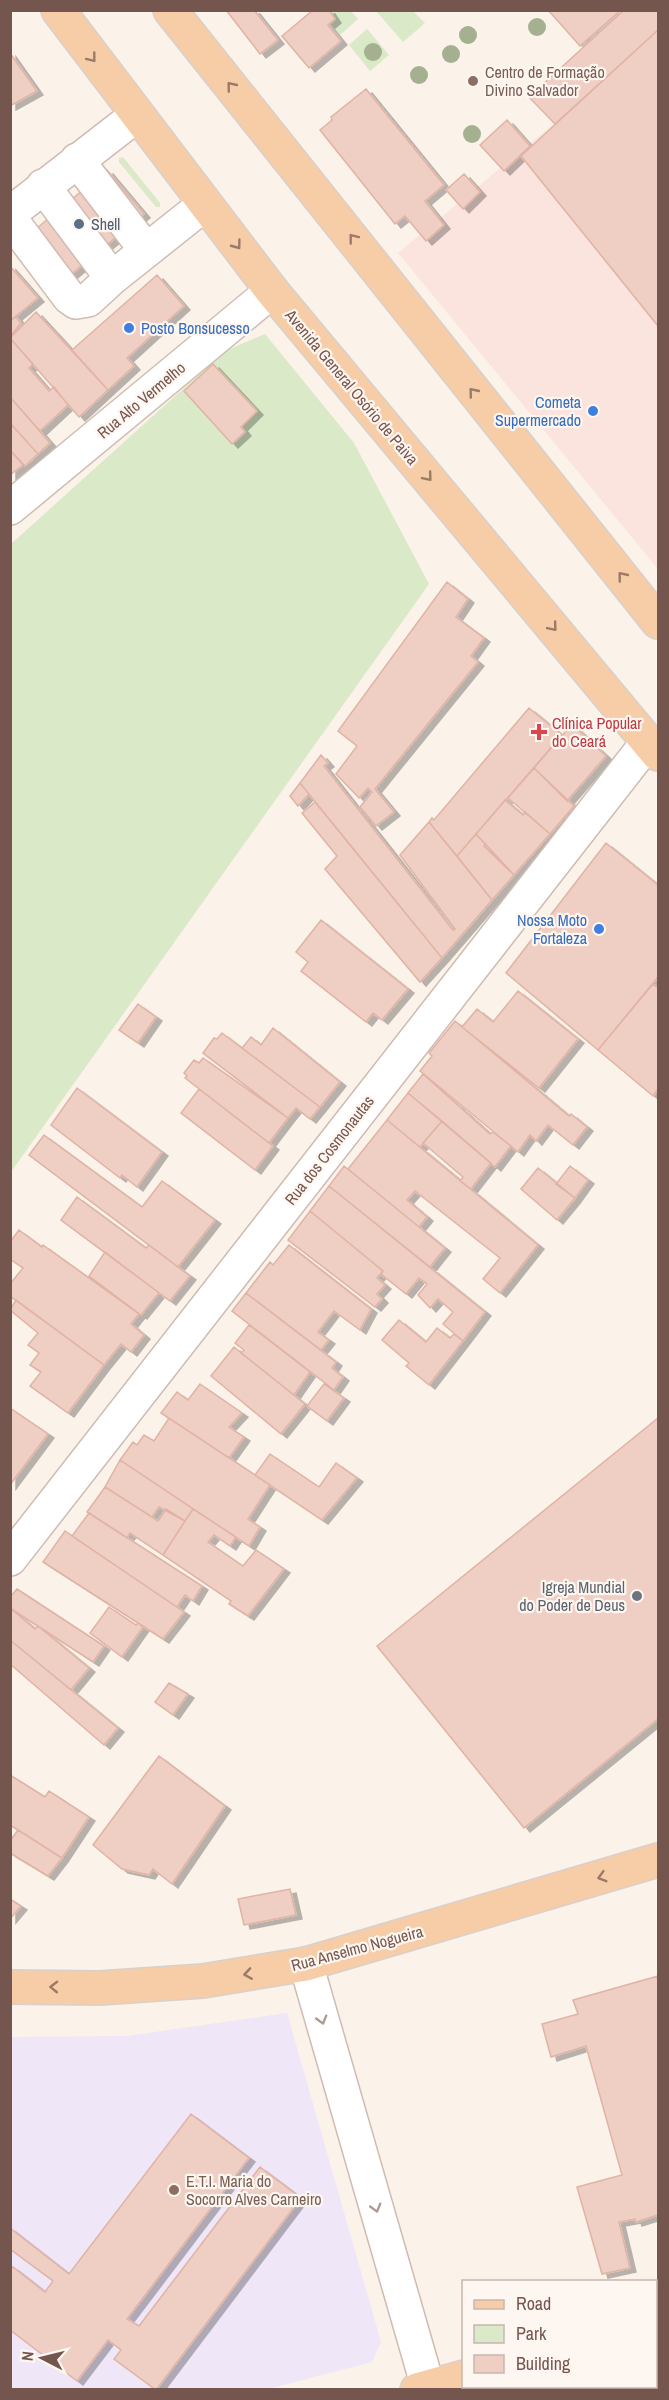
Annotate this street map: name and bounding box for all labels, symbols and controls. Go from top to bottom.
one-way arrow [85,51,96,62]
place label: Centro de Formação Divino Salvador [485,61,605,101]
marker: Centro de Formação Divino Salvador [466,74,480,88]
one-way arrow [227,82,238,93]
place label: Shell [91,213,120,235]
marker: Shell [72,217,86,231]
one-way arrow [349,234,360,245]
one-way arrow [230,239,241,250]
street label: Avenida General Osório de Paiva [280,304,424,470]
place label: Posto Bonsucesso [141,317,250,339]
marker: Posto Bonsucesso [122,321,136,335]
street label: Rua Alto Vermelho [92,357,190,443]
one-way arrow [470,387,481,398]
place label: Cometa Supermercado [495,391,582,431]
marker: Cometa Supermercado [586,404,600,418]
one-way arrow [420,470,431,481]
one-way arrow [618,572,629,583]
one-way arrow [545,620,556,631]
place label: Clínica Popular do Ceará [552,712,642,752]
marker: Clínica Popular do Ceará [530,723,548,741]
place label: Nossa Moto Fortaleza [517,909,588,949]
marker: Nossa Moto Fortaleza [592,922,606,936]
street label: Rua dos Cosmonautas [279,1091,379,1209]
place label: Igreja Mundial do Poder de Deus [519,1576,625,1616]
marker: Igreja Mundial do Poder de Deus [630,1589,644,1603]
one-way arrow [597,1870,608,1882]
street label: Rua Anselmo Nogueira [289,1920,426,1976]
one-way arrow [243,1967,253,1979]
one-way arrow [49,1981,58,1993]
one-way arrow [315,2014,327,2025]
place label: E.T.I. Maria do Socorro Alves Carneiro [186,2170,322,2210]
marker: E.T.I. Maria do Socorro Alves Carneiro [167,2183,181,2197]
one-way arrow [369,2202,381,2213]
legend [462,2280,657,2388]
text: Road [516,2291,551,2316]
text: Park [516,2321,547,2346]
north arrow [12,2328,72,2388]
text: N [16,2350,39,2362]
text: Building [516,2351,571,2376]

